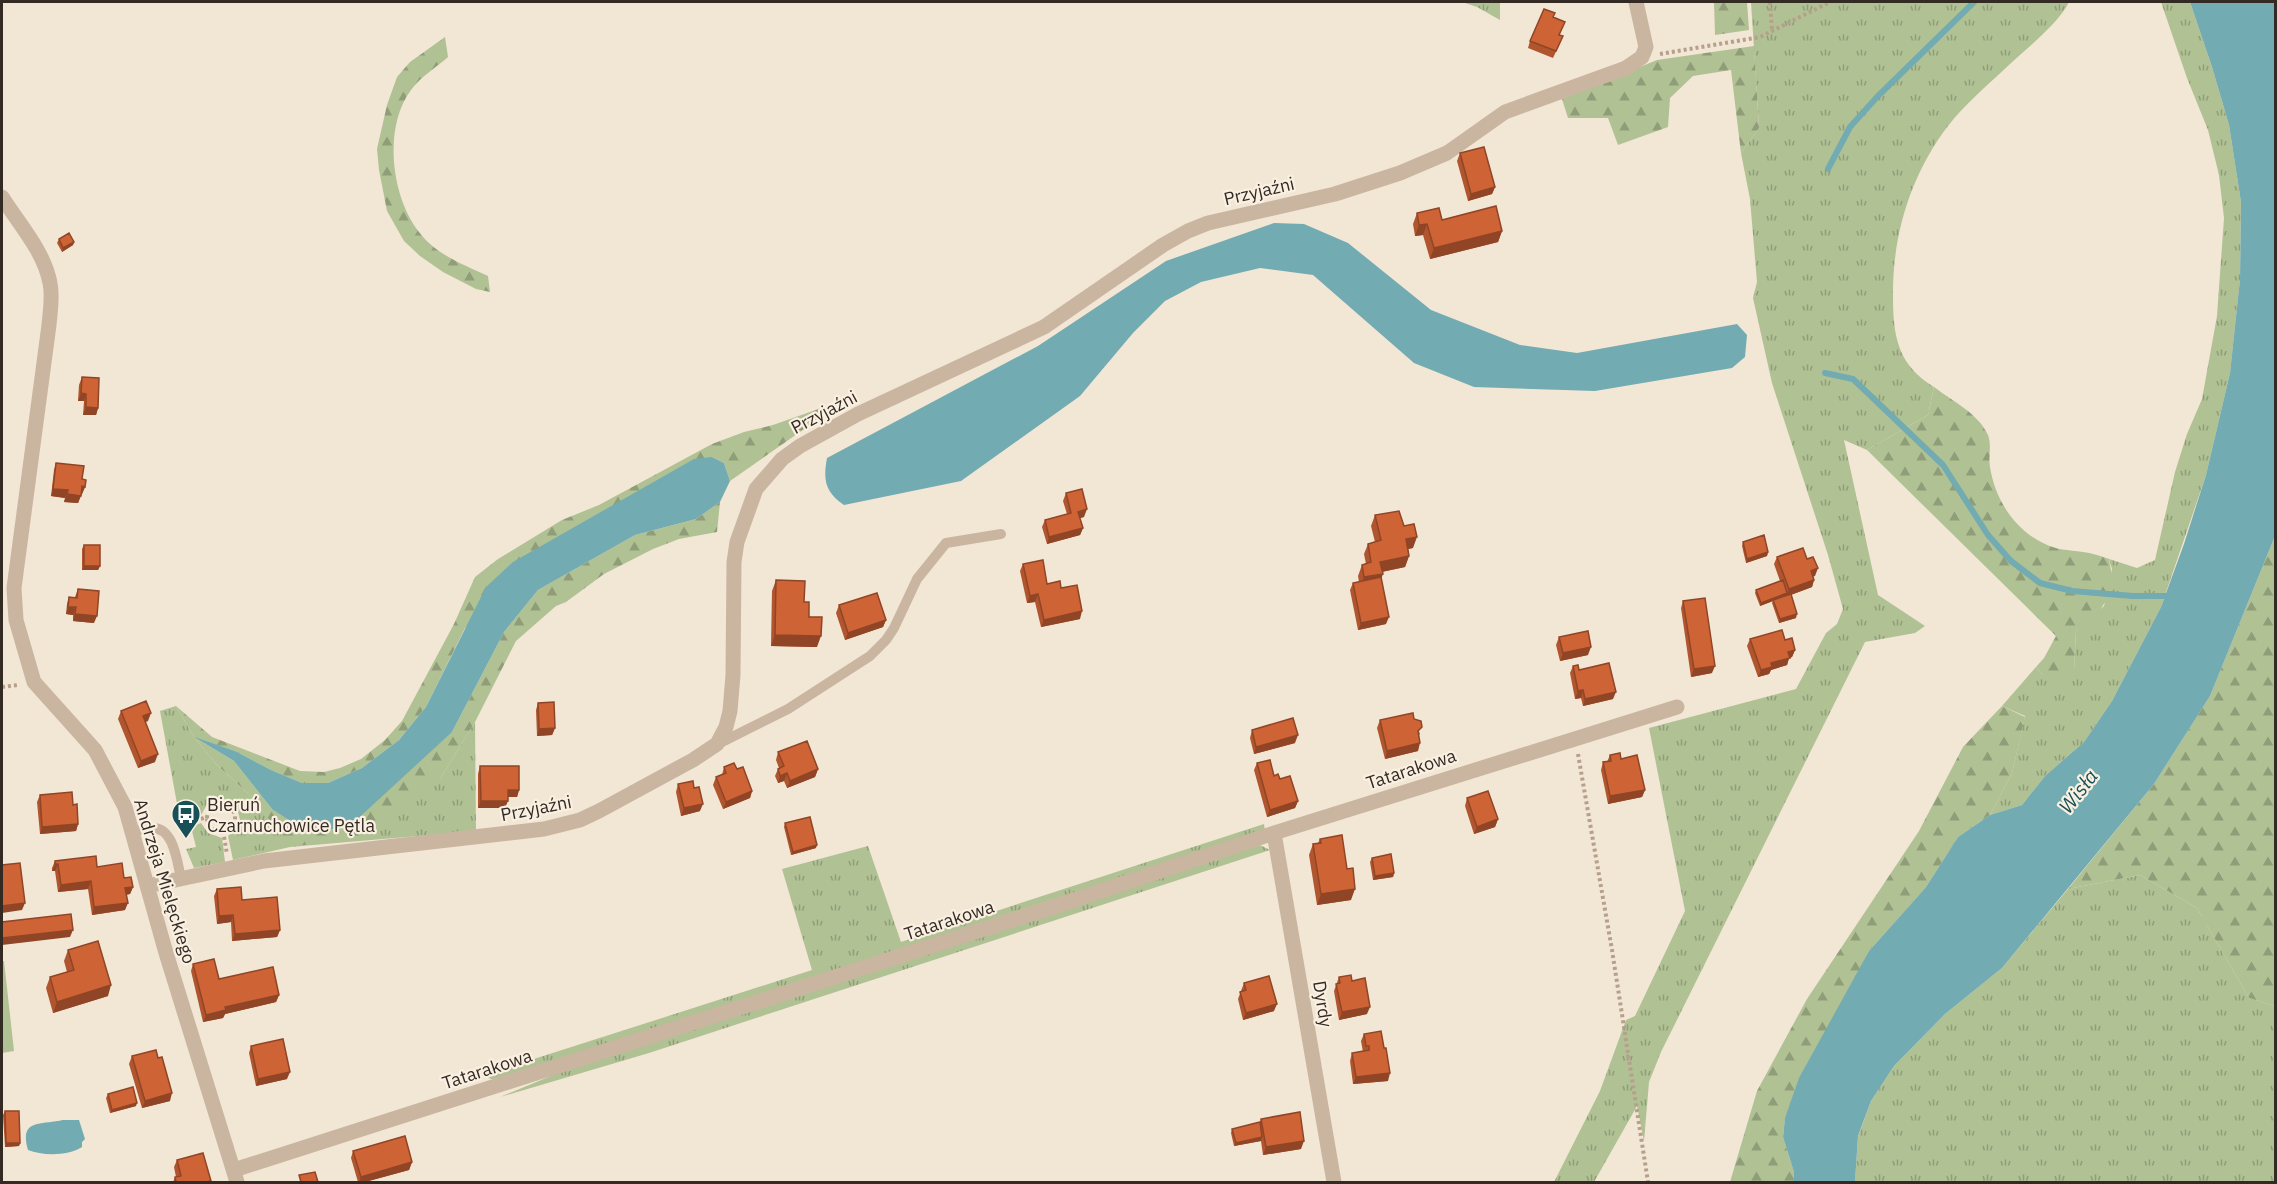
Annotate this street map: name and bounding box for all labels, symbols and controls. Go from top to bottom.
street label: Przyjaźni [1221,172,1297,210]
street label: Przyjaźni [787,385,861,439]
street label: Tatarakowa [1363,744,1459,794]
water label: Wisła [2052,763,2104,819]
street label: Przyjaźni [499,790,573,826]
place label: Bieruń Czarnuchowice Pętla [207,793,376,837]
street label: Andrzeja Mielęckiego [129,796,201,966]
bus stop icon: Bieruń Czarnuchowice Pętla [170,798,202,840]
street label: Tatarakowa [901,895,997,945]
street label: Dyrdy [1308,979,1338,1029]
street label: Tatarakowa [439,1044,535,1094]

